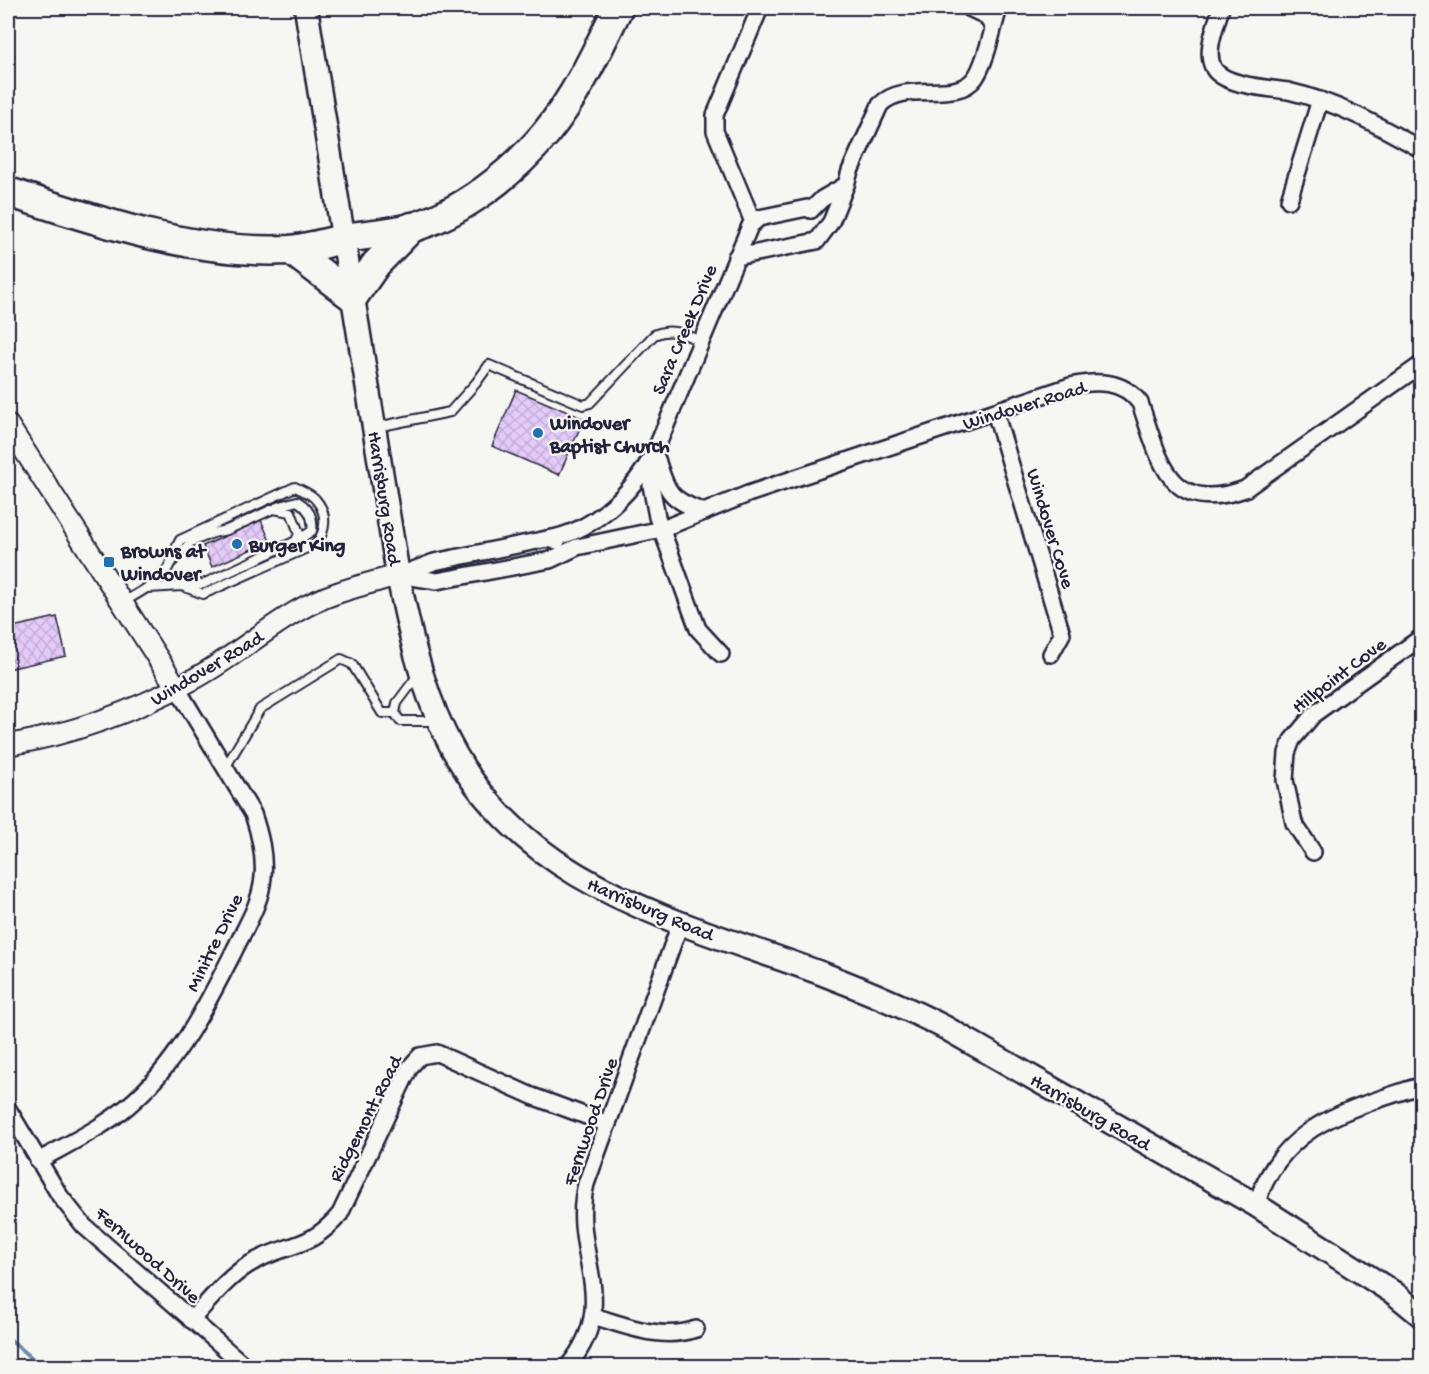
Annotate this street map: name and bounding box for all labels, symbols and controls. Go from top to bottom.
street label: Sara Creek Drive [648,261,724,399]
street label: Windover Road [961,377,1092,437]
place label: Windover Baptist Church [549,414,670,460]
marker: Windover Baptist Church [531,426,545,440]
street label: Harrisburg Road [361,430,405,569]
street label: Windover Cove [1019,466,1078,592]
place label: Burger King [248,536,345,559]
marker: Burger King [230,537,244,551]
place label: Browns at Windover [120,542,207,588]
marker: Browns at Windover [102,555,116,569]
street label: Windover Road [147,626,270,713]
street label: Hillpoint Cove [1289,634,1392,720]
street label: Harrisburg Road [583,874,718,949]
street label: Minitre Drive [183,890,250,996]
street label: Ridgemont Road [325,1050,410,1187]
street label: Fernwood Drive [559,1055,625,1190]
street label: Harrisburg Road [1025,1070,1156,1159]
street label: Fernwood Drive [89,1203,204,1310]

